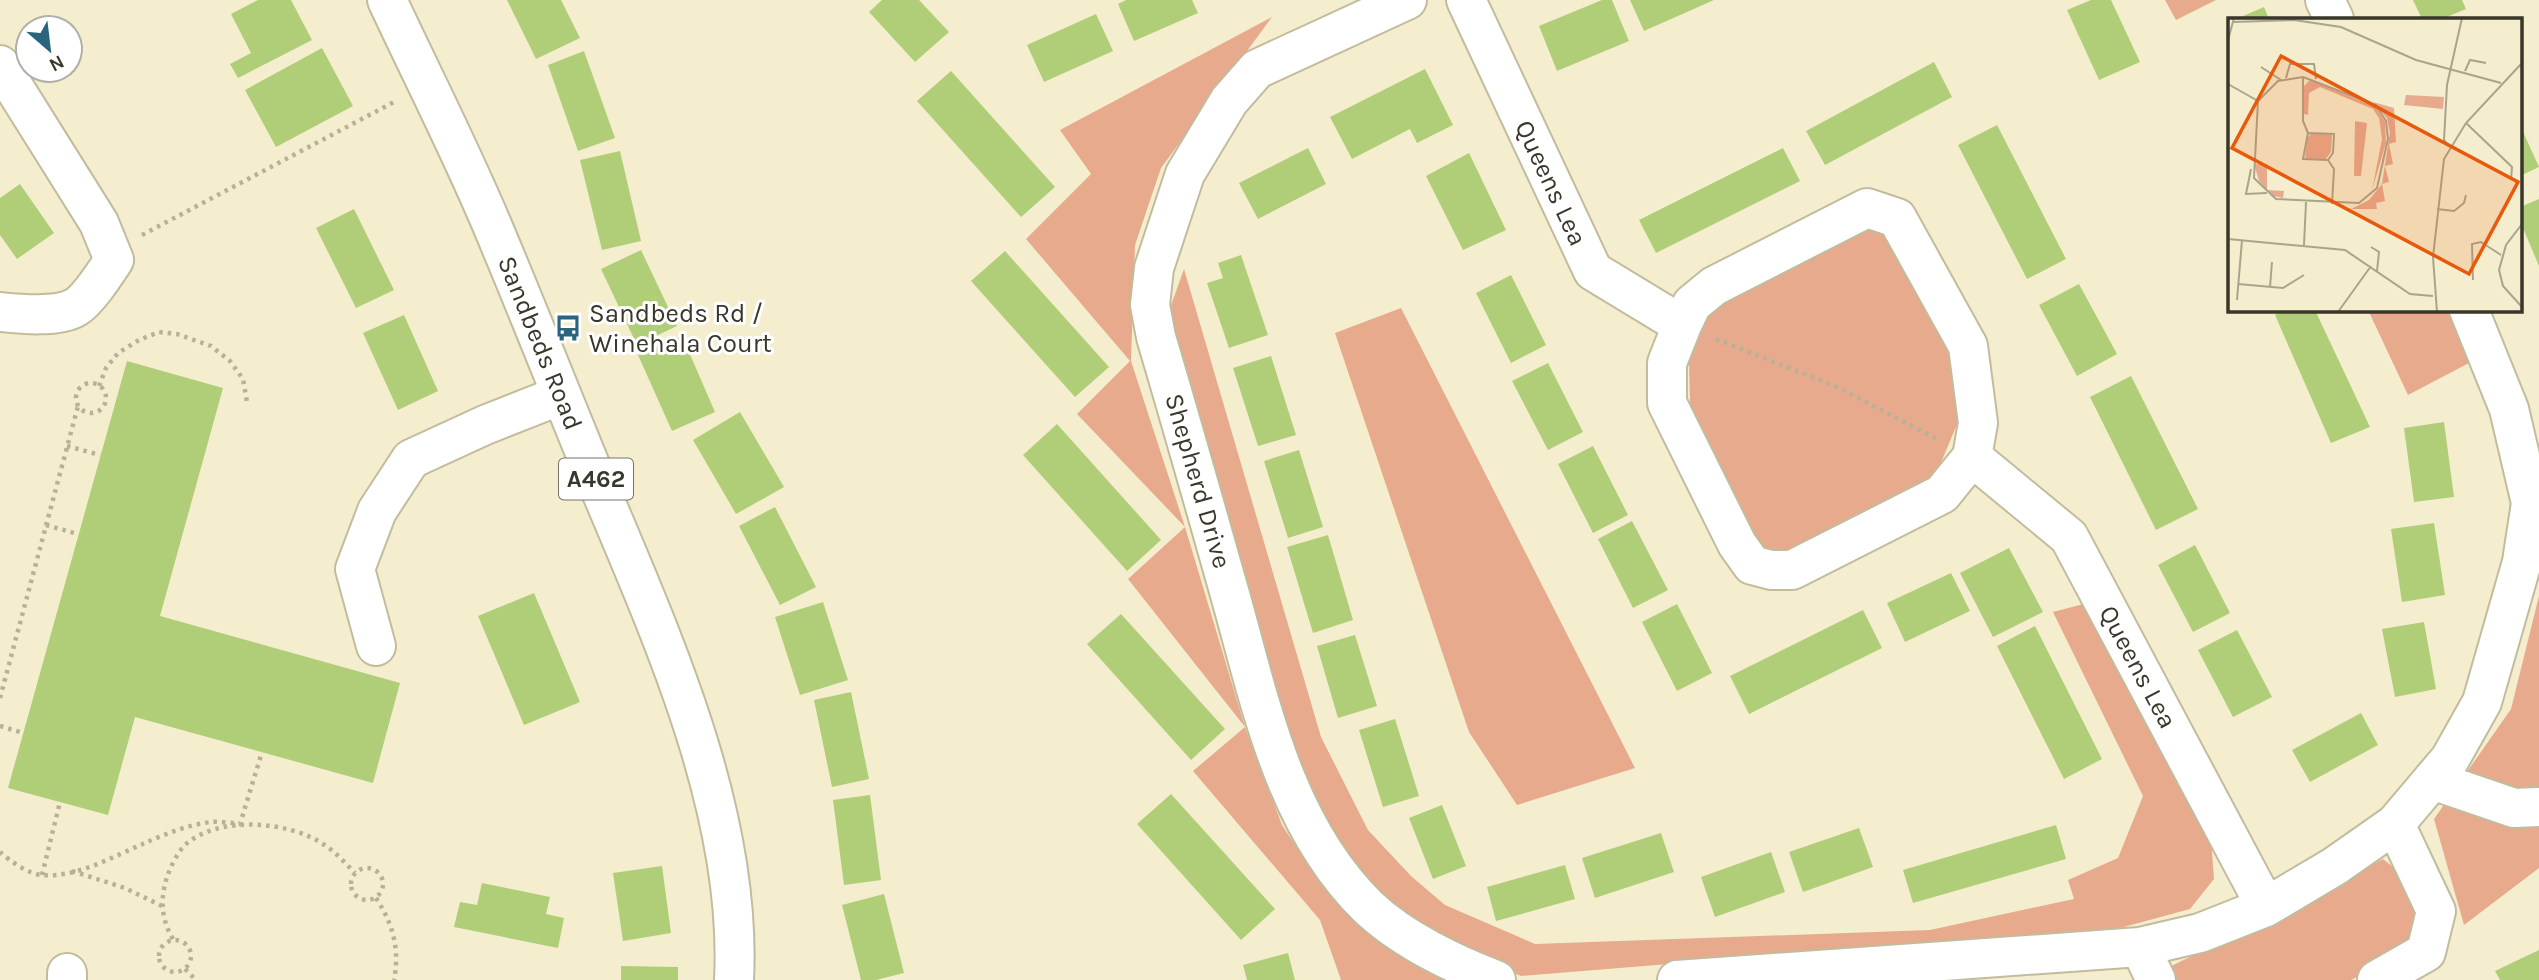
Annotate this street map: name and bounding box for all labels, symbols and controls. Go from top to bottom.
north arrow [14,14,84,84]
inset map [2228,18,2522,312]
text: N [45,50,68,76]
street label: Queens Lea [1508,115,1594,251]
street label: Sandbeds Road [491,251,589,435]
place label: Sandbeds Rd / Winehala Court [589,298,772,359]
bus stop icon: Sandbeds Rd / Winehala Court [553,313,583,343]
street label: Shepherd Drive [1158,390,1238,572]
road number: A462 [559,458,633,500]
street label: Queens Lea [2093,600,2183,734]

